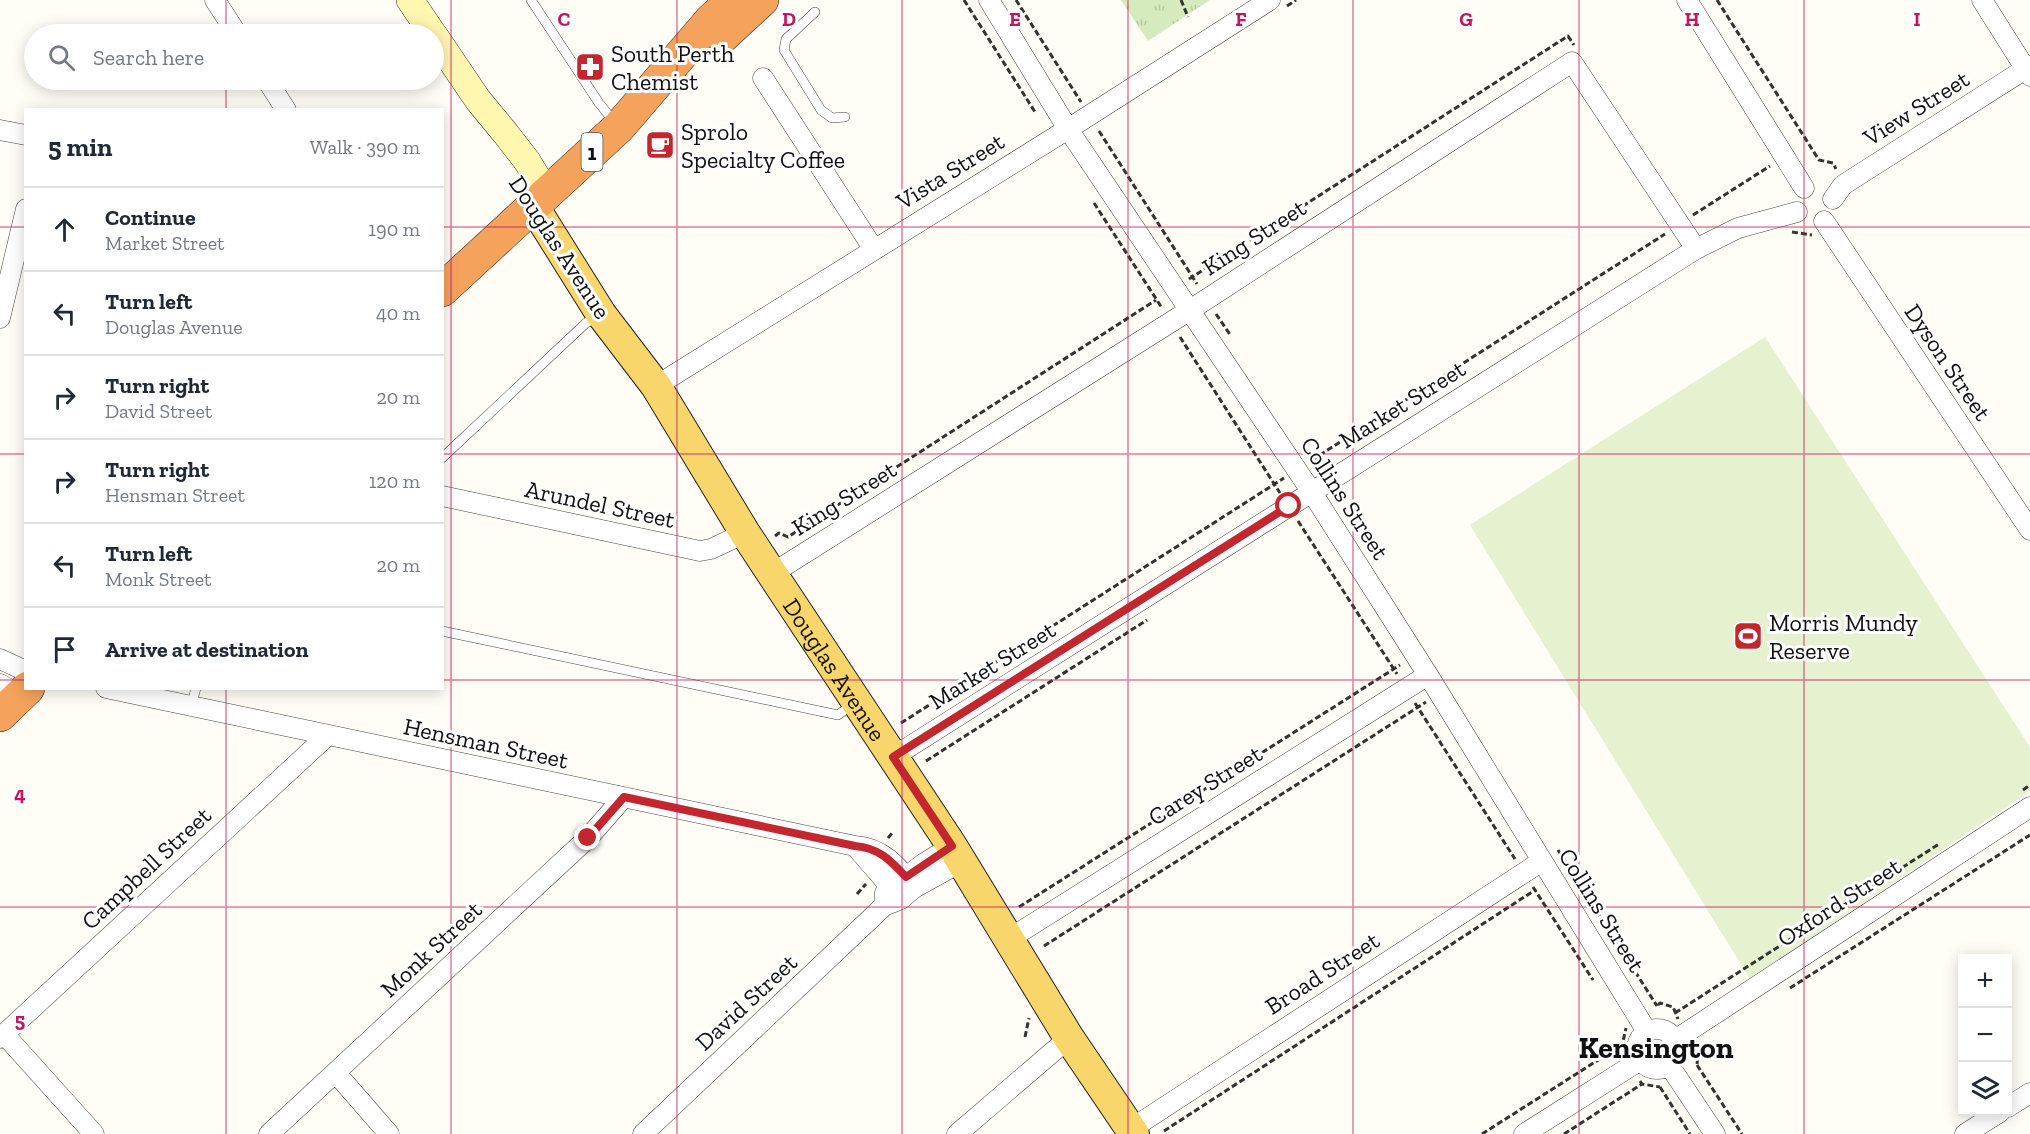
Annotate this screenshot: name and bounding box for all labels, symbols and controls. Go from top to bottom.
text: C [558,7,571,31]
text: D [782,7,796,31]
text: E [1009,7,1021,31]
text: F [1235,7,1247,31]
text: G [1459,7,1473,31]
text: H [1684,7,1700,31]
text: I [1913,7,1921,31]
search box [24,24,444,90]
place label: South Perth Chemist [611,39,735,96]
icon: search [45,41,78,74]
text: Search here [93,44,204,71]
pharmacy icon: South Perth Chemist [574,51,606,83]
street label: View Street [1857,64,1974,152]
place label: Sprolo Specialty Coffee [681,117,845,174]
street label: Vista Street [890,126,1009,216]
cafe icon: Sprolo Specialty Coffee [644,129,676,161]
text: 5 min [48,131,112,163]
road number: 1 [582,133,602,171]
text: Walk · 390 m [310,135,420,159]
street label: Douglas Avenue [503,170,617,324]
street label: King Street [1197,193,1311,281]
text: Continue [105,204,196,231]
icon: ahead [48,213,81,246]
text: 190 m [368,217,420,241]
text: Market Street [105,231,225,255]
text: Turn left [105,288,192,315]
icon: left [48,297,81,330]
street label: Dyson Street [1898,298,1998,426]
text: 40 m [376,301,420,325]
text: Douglas Avenue [105,315,243,339]
street label: Market Street [1334,354,1471,454]
text: Turn right [105,372,209,399]
icon: right [48,381,81,414]
text: 20 m [376,385,420,409]
text: David Street [105,399,212,423]
street label: Collins Street [1295,431,1395,565]
street label: King Street [786,454,902,541]
text: Turn right [105,456,209,483]
icon: right [48,465,81,498]
text: 120 m [369,469,420,493]
street label: Arundel Street [522,474,678,534]
text: Hensman Street [105,483,245,507]
route start [1275,492,1301,518]
text: Turn left [105,540,192,567]
icon: left [48,549,81,582]
text: 20 m [376,553,420,577]
text: Monk Street [105,567,212,591]
street label: Douglas Avenue [777,592,893,746]
place label: Morris Mundy Reserve [1769,608,1919,665]
street label: Market Street [924,615,1061,715]
sports icon: Morris Mundy Reserve [1732,620,1764,652]
icon: arrive [48,633,81,666]
text: Arrive at destination [105,636,308,663]
street label: Hensman Street [401,711,571,775]
street label: Carey Street [1143,739,1267,831]
text: 4 [14,782,26,806]
street label: Campbell Street [75,801,217,935]
route end [574,824,600,850]
street label: Collins Street [1553,843,1652,977]
street label: Oxford Street [1772,851,1906,953]
street label: Monk Street [374,895,488,1003]
street label: Broad Street [1259,925,1385,1021]
street label: David Street [689,947,803,1056]
map controls [1958,954,2012,1116]
button: + [1958,954,2012,1008]
text: 5 [15,1008,25,1032]
button: − [1958,1008,2012,1062]
district label: Kensington [1578,1030,1734,1066]
button: layers [1958,1062,2012,1116]

